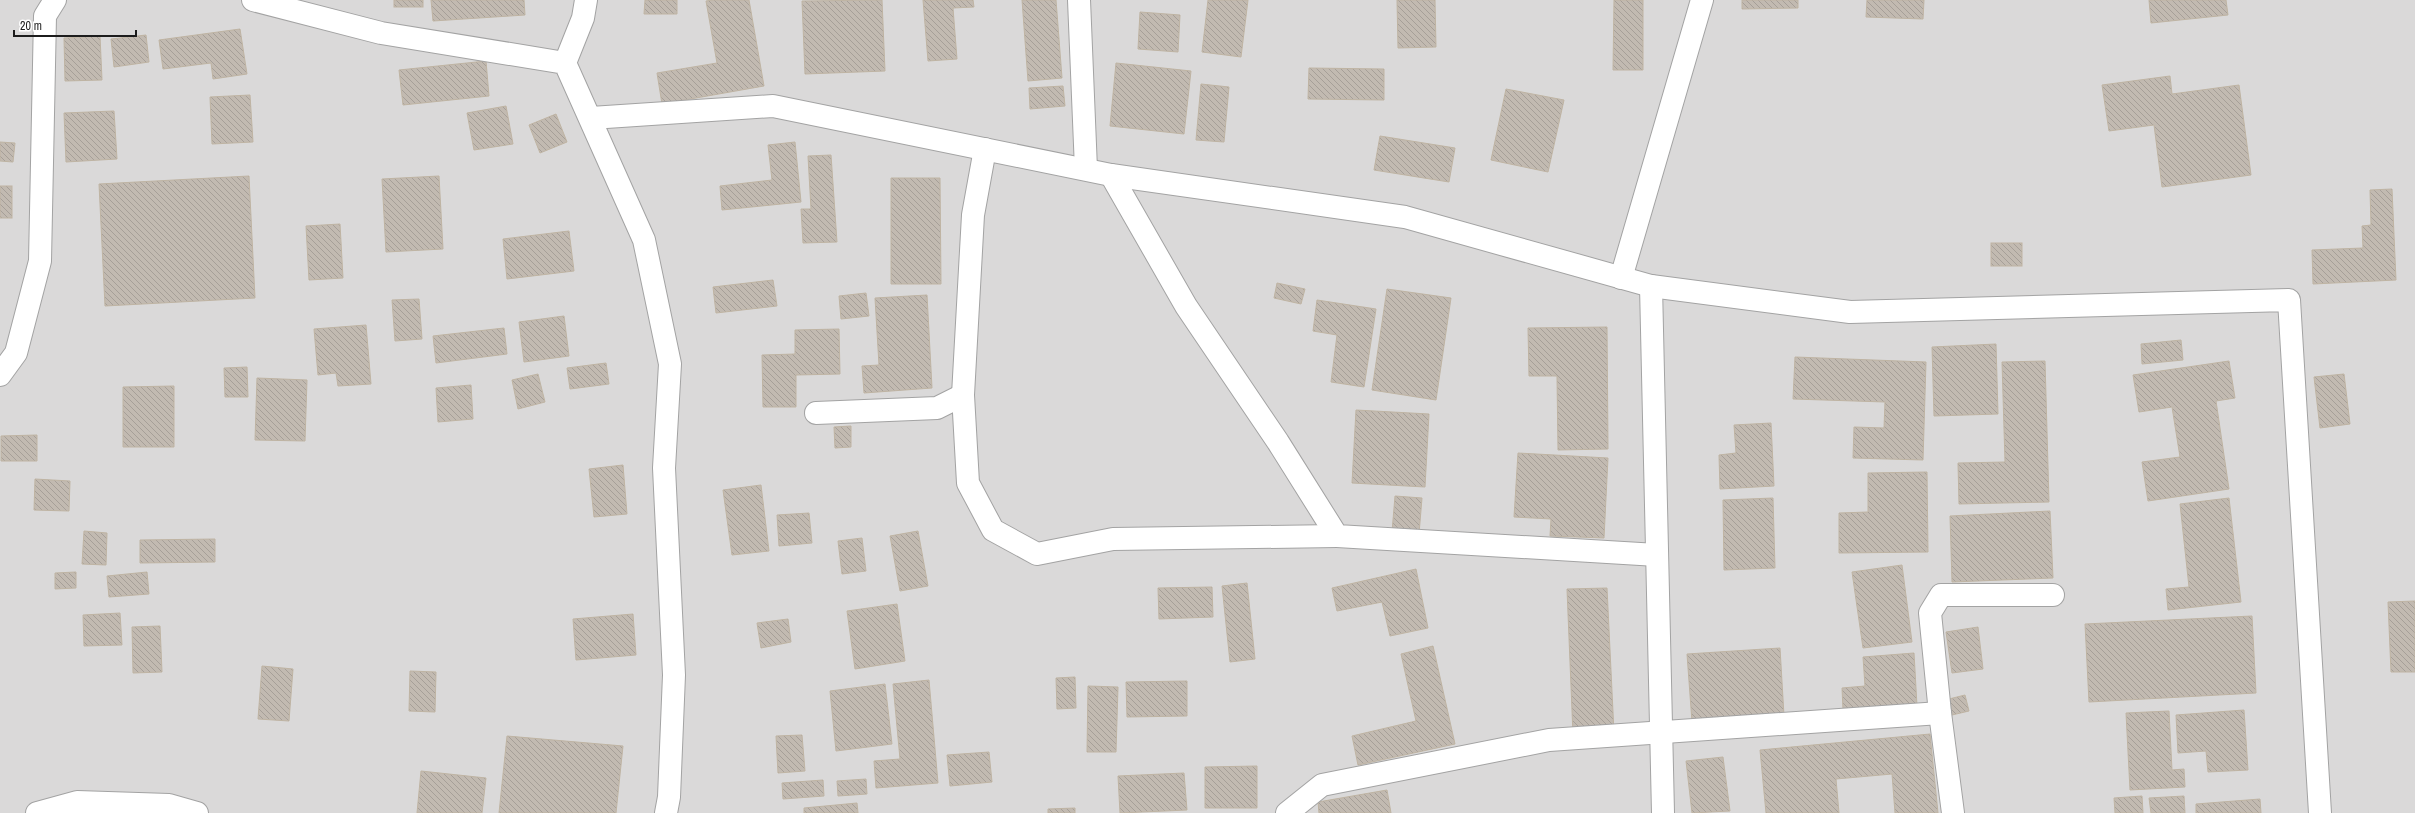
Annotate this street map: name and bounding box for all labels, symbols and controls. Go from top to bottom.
scale bar [14,12,136,38]
text: 20 m [20,18,42,34]

